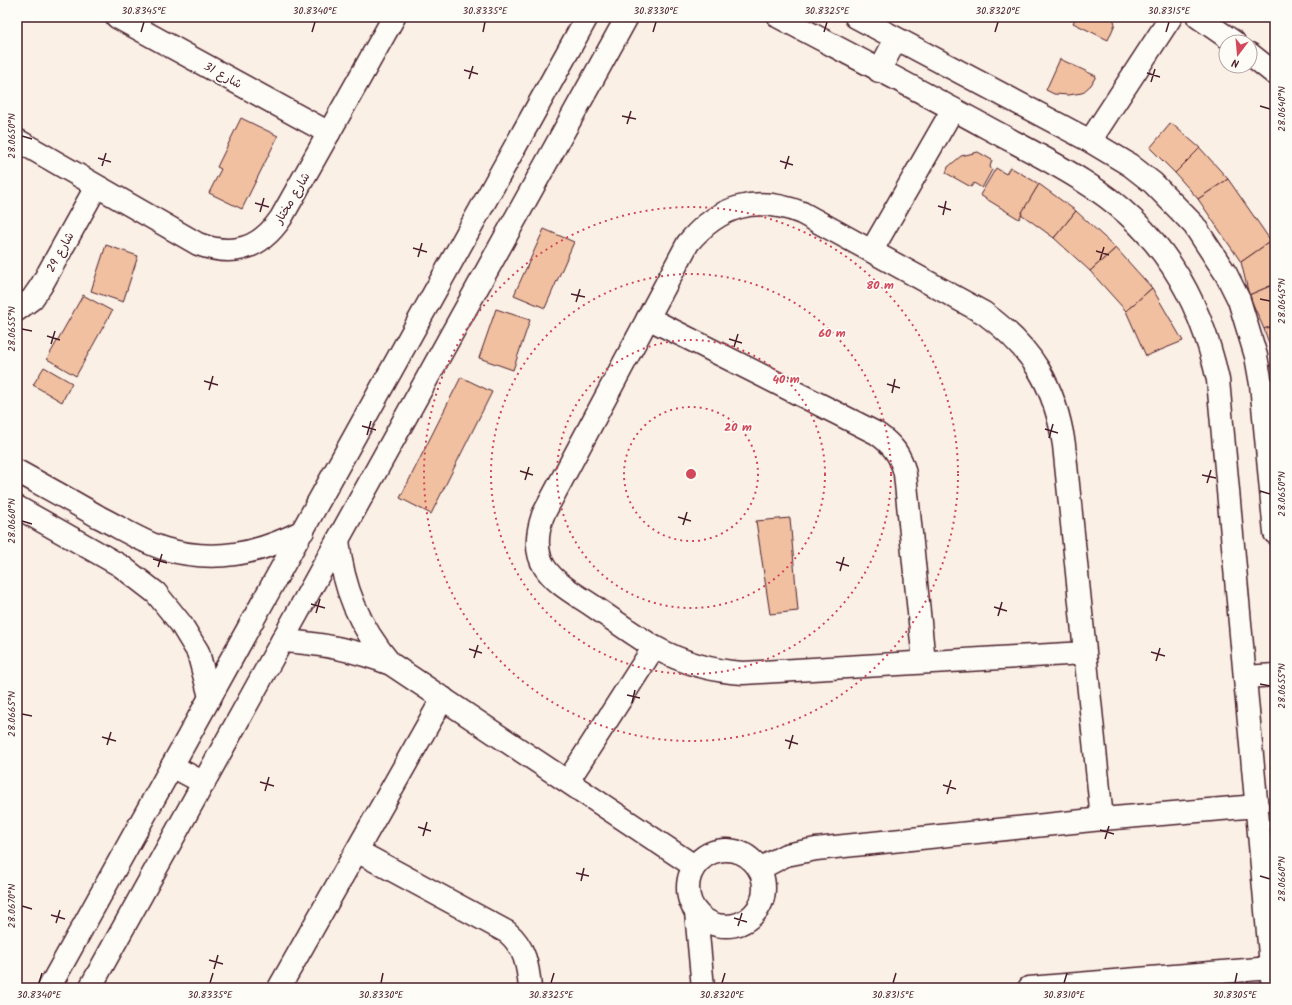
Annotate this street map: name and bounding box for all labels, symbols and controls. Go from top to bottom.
text: 30.8345°E [122,3,168,19]
text: 30.8340°E [293,3,338,19]
text: 30.8335°E [462,3,509,19]
text: 30.8330°E [634,3,680,19]
text: 30.8325°E [804,3,851,19]
text: 30.8320°E [976,3,1022,19]
text: 30.8315°E [1148,3,1191,19]
north arrow [1218,34,1258,74]
text: N [1230,53,1241,72]
street label: شارع 31 [200,57,245,94]
text: 28.0640°N [1274,86,1290,132]
text: 28.0650°N [4,113,20,159]
street label: شارع مختار [269,169,315,229]
street label: شارع 29 [42,229,79,276]
text: 80 m [866,276,894,295]
text: 28.0645°N [1274,278,1290,324]
text: 28.0655°N [4,306,20,352]
text: 60 m [818,324,846,343]
text: 40 m [772,370,800,389]
text: 20 m [724,418,752,437]
centre of rings [684,467,698,481]
text: 28.0650°N [1274,471,1290,517]
text: 28.0660°N [4,498,20,544]
text: 28.0655°N [1274,663,1290,709]
text: 28.0665°N [4,691,20,737]
text: 28.0660°N [1274,856,1290,902]
text: 28.0670°N [4,884,20,928]
text: 30.8340°E [17,987,62,1003]
text: 30.8335°E [187,987,234,1003]
text: 30.8330°E [359,987,405,1003]
text: 30.8325°E [528,987,575,1003]
text: 30.8320°E [700,987,746,1003]
text: 30.8315°E [872,987,915,1003]
text: 30.8310°E [1043,987,1086,1003]
text: 30.8305°E [1213,987,1258,1003]

